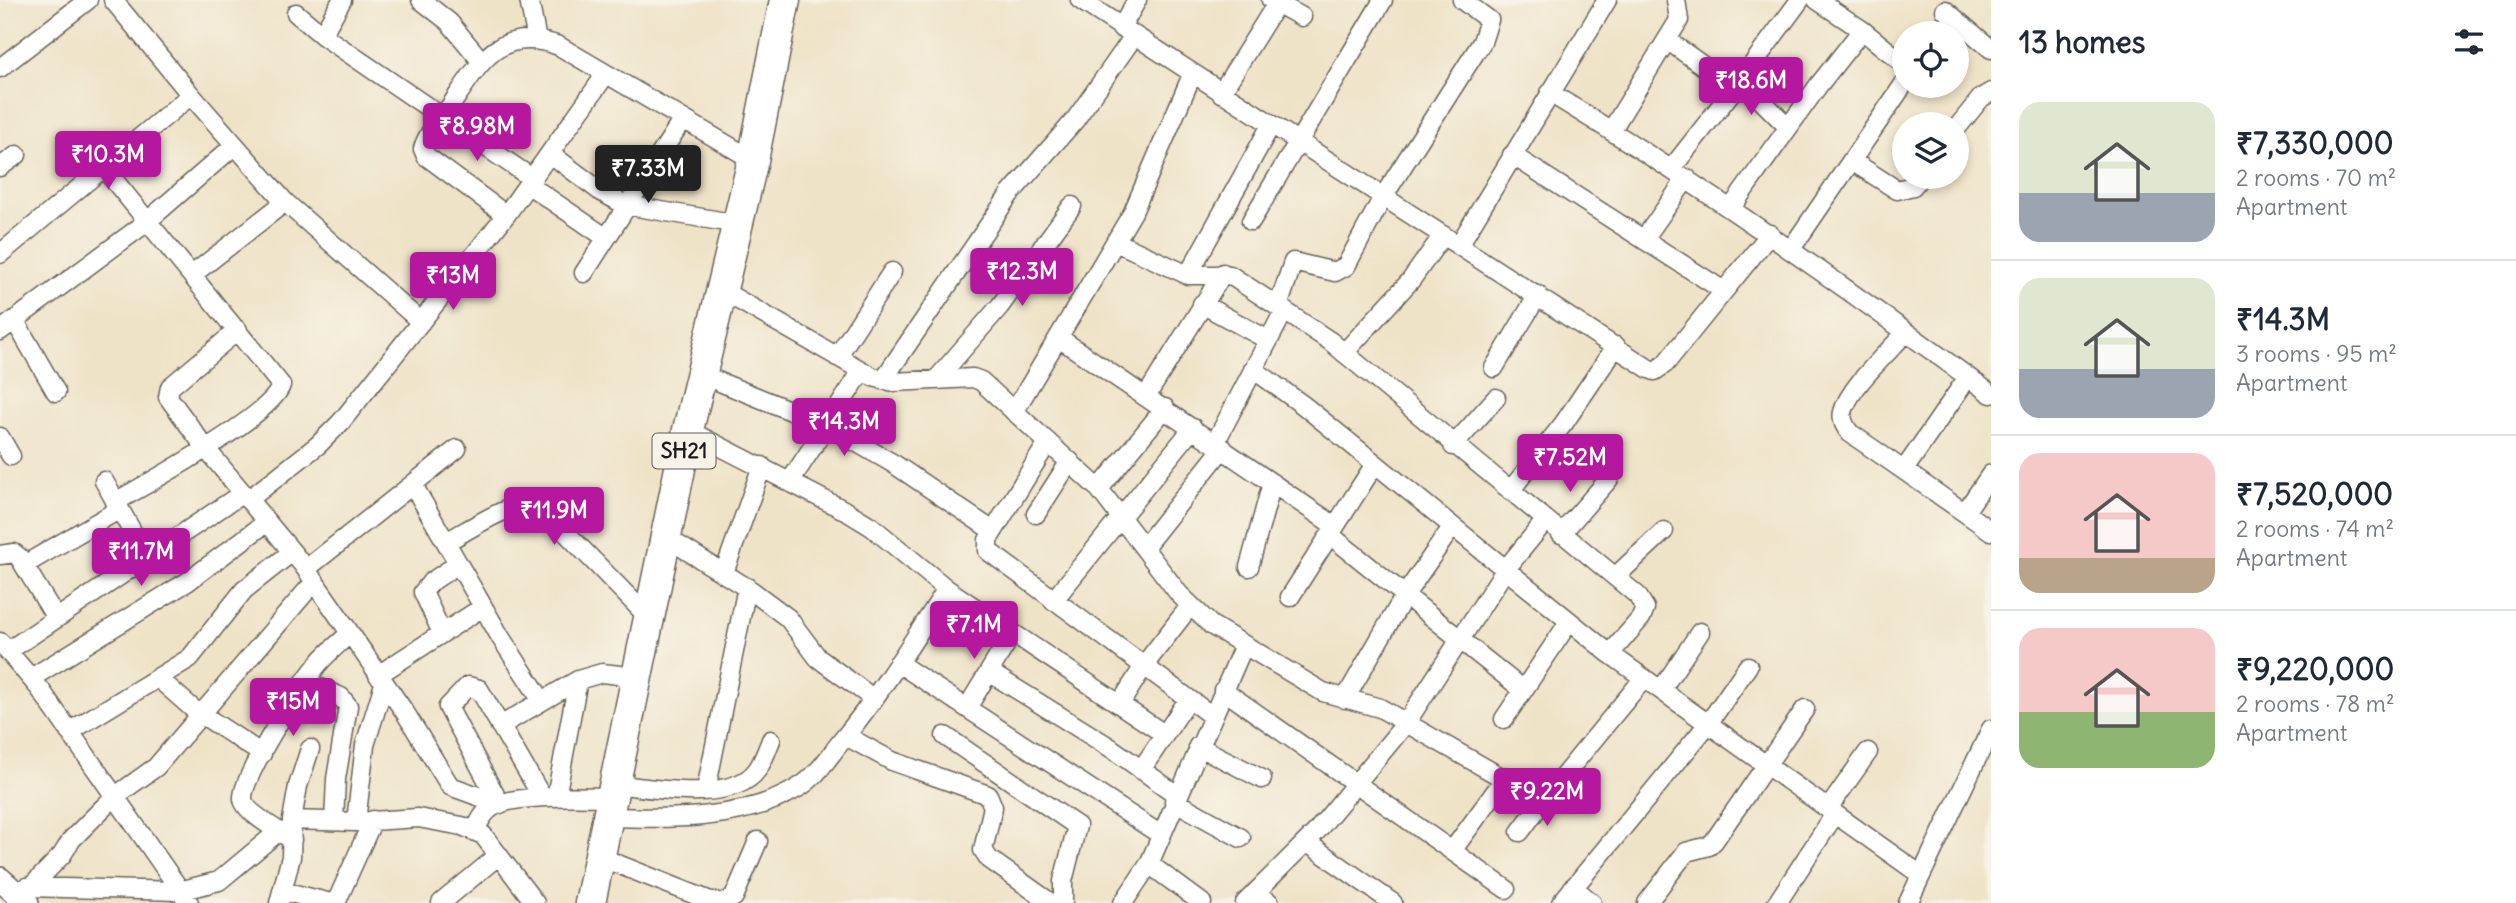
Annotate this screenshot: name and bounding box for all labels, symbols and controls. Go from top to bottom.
map controls [1892,21,1969,189]
button: locate [1892,21,1969,98]
text: 13 homes [2019,23,2145,61]
icon: filters [2450,23,2488,61]
pin: ₹18.6M [1694,58,1808,117]
text: ₹18.6M [1715,65,1787,94]
pin: ₹8.98M [420,104,534,163]
text: ₹8.98M [439,111,515,140]
button: layers [1892,112,1969,189]
text: ₹7,330,000 [2236,124,2394,162]
icon: home [2075,130,2159,214]
pin: ₹10.3M [51,132,165,191]
text: ₹10.3M [71,139,145,168]
pin: ₹7.33M [591,146,705,205]
text: ₹7.33M [611,153,685,182]
text: 2 rooms · 70 m² [2236,163,2396,192]
text: Apartment [2236,192,2348,221]
pin: ₹12.3M [965,248,1079,308]
pin: ₹13M [412,252,494,312]
text: ₹12.3M [986,256,1058,285]
text: ₹13M [426,260,480,289]
text: ₹14.3M [2236,300,2330,338]
icon: home [2075,306,2159,390]
text: 3 rooms · 95 m² [2236,339,2397,368]
text: Apartment [2236,368,2348,397]
pin: ₹14.3M [787,398,901,458]
text: ₹14.3M [808,406,880,435]
road number: SH21 [652,434,716,468]
pin: ₹7.52M [1513,434,1627,494]
text: ₹7.52M [1533,442,1607,471]
text: ₹7,520,000 [2236,475,2393,513]
icon: home [2075,481,2159,565]
pin: ₹11.9M [497,488,611,547]
text: ₹11.9M [520,495,588,524]
text: 2 rooms · 74 m² [2236,514,2394,543]
pin: ₹11.7M [84,528,198,588]
text: ₹11.7M [108,536,174,565]
text: Apartment [2236,543,2348,572]
pin: ₹7.1M [925,602,1023,661]
text: ₹7.1M [946,609,1002,638]
text: ₹9,220,000 [2236,650,2394,688]
icon: home [2075,656,2159,740]
pin: ₹15M [252,678,334,738]
text: ₹15M [266,686,320,715]
text: 2 rooms · 78 m² [2236,689,2395,718]
text: Apartment [2236,718,2348,747]
pin: ₹9.22M [1490,768,1604,828]
text: ₹9.22M [1510,776,1584,805]

